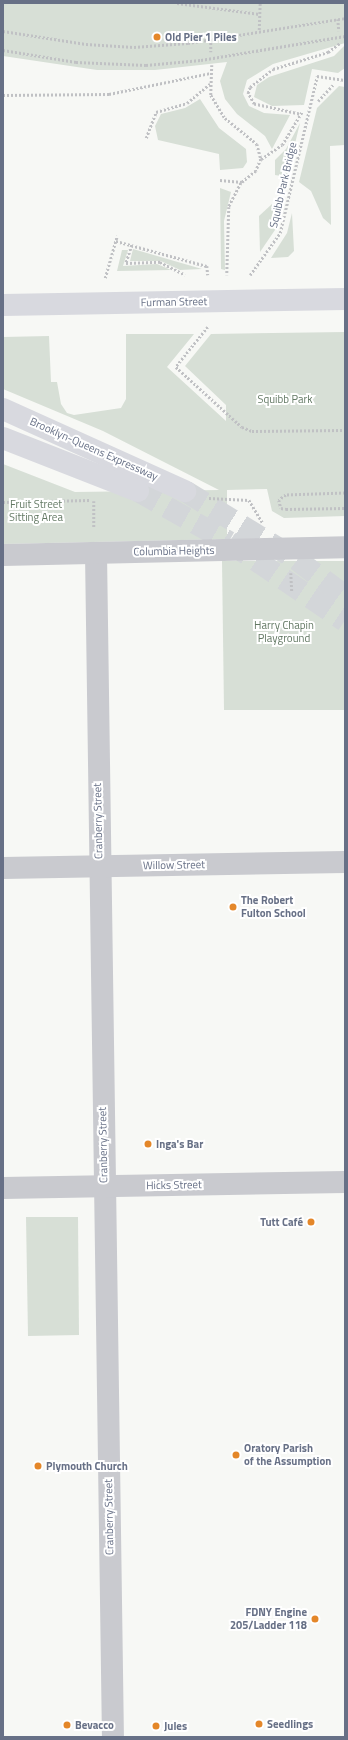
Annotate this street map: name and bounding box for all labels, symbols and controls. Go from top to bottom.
place label: Old Pier 1 Piles [165,30,237,44]
marker: Old Pier 1 Piles [152,32,162,42]
street label: Squibb Park Bridge [267,141,299,229]
street label: Furman Street [141,295,207,309]
park label: Squibb Park [257,392,313,406]
street label: Brooklyn-Queens Expressway [28,415,160,483]
park label: Fruit Street Sitting Area [9,498,63,524]
street label: Columbia Heights [133,544,215,558]
park label: Harry Chapin Playground [254,619,314,645]
street label: Cranberry Street [91,783,105,859]
street label: Willow Street [143,858,205,872]
place label: The Robert Fulton School [241,894,306,920]
marker: The Robert Fulton School [228,902,238,912]
street label: Cranberry Street [96,1107,110,1183]
place label: Inga's Bar [156,1137,203,1151]
marker: Inga's Bar [143,1139,153,1149]
street label: Hicks Street [146,1178,202,1192]
place label: Tutt Café [260,1215,303,1229]
marker: Tutt Café [306,1217,316,1227]
place label: Oratory Parish of the Assumption [244,1442,331,1468]
marker: Oratory Parish of the Assumption [231,1450,241,1460]
place label: Plymouth Church [46,1459,128,1473]
marker: Plymouth Church [33,1461,43,1471]
street label: Cranberry Street [102,1479,116,1555]
place label: FDNY Engine 205/Ladder 118 [230,1606,307,1632]
marker: FDNY Engine 205/Ladder 118 [310,1614,320,1624]
place label: Seedlings [267,1717,313,1731]
place label: Bevacco [75,1718,114,1732]
place label: Jules [164,1719,187,1733]
marker: Seedlings [254,1719,264,1729]
marker: Bevacco [62,1720,72,1730]
marker: Jules [151,1721,161,1731]

